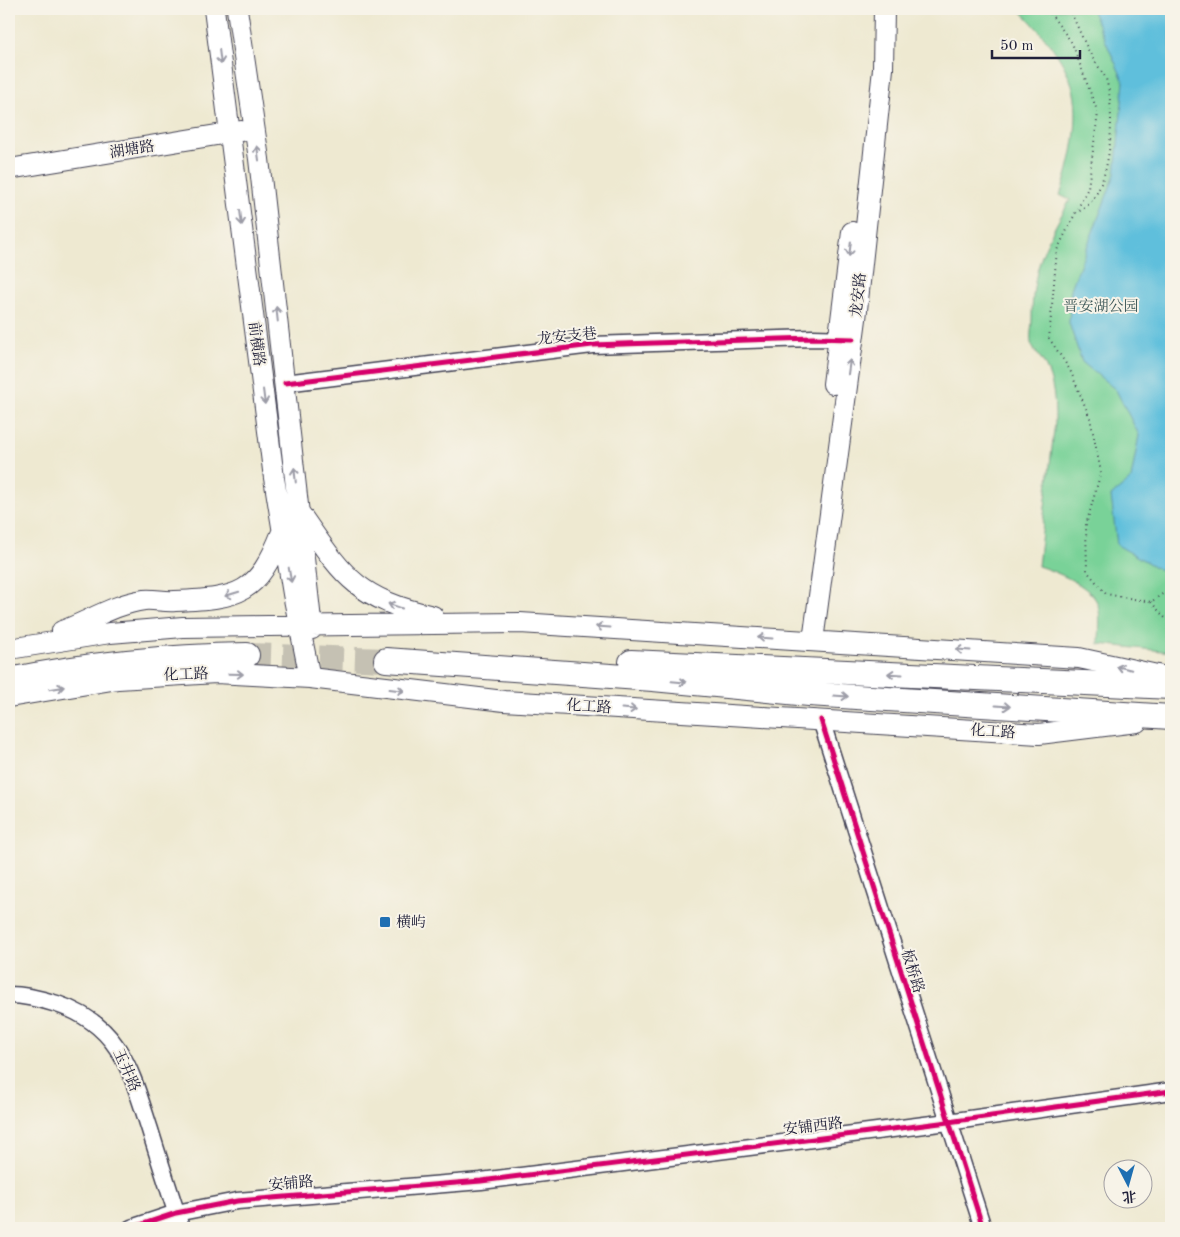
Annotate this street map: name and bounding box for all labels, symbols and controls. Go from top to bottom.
scale bar [992,28,1080,60]
text: 50 m [1000,39,1034,54]
one-way arrow [215,49,225,65]
street label: 湖塘路 [109,138,156,161]
one-way arrow [253,145,263,161]
one-way arrow [236,210,246,226]
one-way arrow [844,240,854,256]
street label: 龙安路 [848,272,869,318]
park label: 晋安湖公园 [1063,298,1139,315]
one-way arrow [272,306,282,322]
street label: 前横路 [245,321,268,367]
street label: 龙安支巷 [536,325,598,348]
one-way arrow [844,359,854,375]
one-way arrow [259,389,269,405]
one-way arrow [290,468,300,484]
one-way arrow [285,567,295,583]
one-way arrow [224,590,240,600]
one-way arrow [387,601,403,610]
one-way arrow [596,623,612,632]
one-way arrow [758,633,774,642]
one-way arrow [955,646,971,655]
one-way arrow [1116,663,1132,672]
street label: 化工路 [163,665,209,684]
one-way arrow [228,669,244,678]
one-way arrow [888,669,904,678]
one-way arrow [671,677,687,687]
one-way arrow [48,682,64,692]
one-way arrow [389,685,405,695]
one-way arrow [833,691,849,701]
street label: 化工路 [566,696,612,717]
one-way arrow [995,702,1011,711]
one-way arrow [621,704,637,713]
street label: 化工路 [970,721,1016,742]
place label: 横屿 [396,914,426,931]
marker: 横屿 [378,915,392,929]
street label: 板桥路 [898,947,927,995]
street label: 玉井路 [110,1046,143,1094]
street label: 安铺西路 [782,1114,844,1139]
north arrow [1102,1160,1152,1210]
street label: 安铺路 [268,1173,314,1194]
text: 北 [1122,1188,1137,1205]

